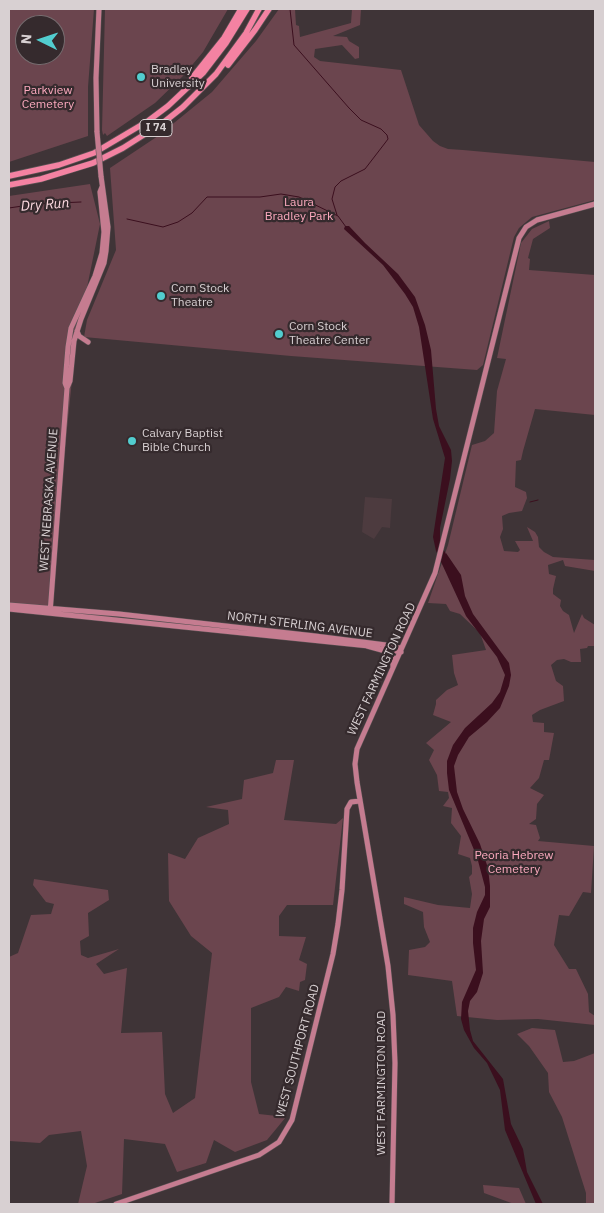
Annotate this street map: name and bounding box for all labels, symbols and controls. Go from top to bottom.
north arrow [15,15,65,65]
text: N [17,33,35,45]
place label: Bradley University [151,63,205,91]
marker: Bradley University [135,71,147,83]
park label: Parkview Cemetery [22,84,74,112]
road number: I 74 [140,120,172,136]
water label: Dry Run [20,195,70,215]
park label: Laura Bradley Park [265,196,333,224]
place label: Corn Stock Theatre [171,282,229,310]
marker: Corn Stock Theatre [155,290,167,302]
place label: Corn Stock Theatre Center [289,320,370,348]
marker: Corn Stock Theatre Center [273,328,285,340]
place label: Calvary Baptist Bible Church [142,427,223,455]
street label: WEST NEBRASKA AVENUE [37,428,61,572]
marker: Calvary Baptist Bible Church [126,435,138,447]
street label: WEST FARMINGTON ROAD [345,600,419,738]
street label: NORTH STERLING AVENUE [226,609,374,641]
park label: Peoria Hebrew Cemetery [474,849,554,877]
street label: WEST SOUTHPORT ROAD [273,983,323,1119]
street label: WEST FARMINGTON ROAD [375,1011,389,1155]

